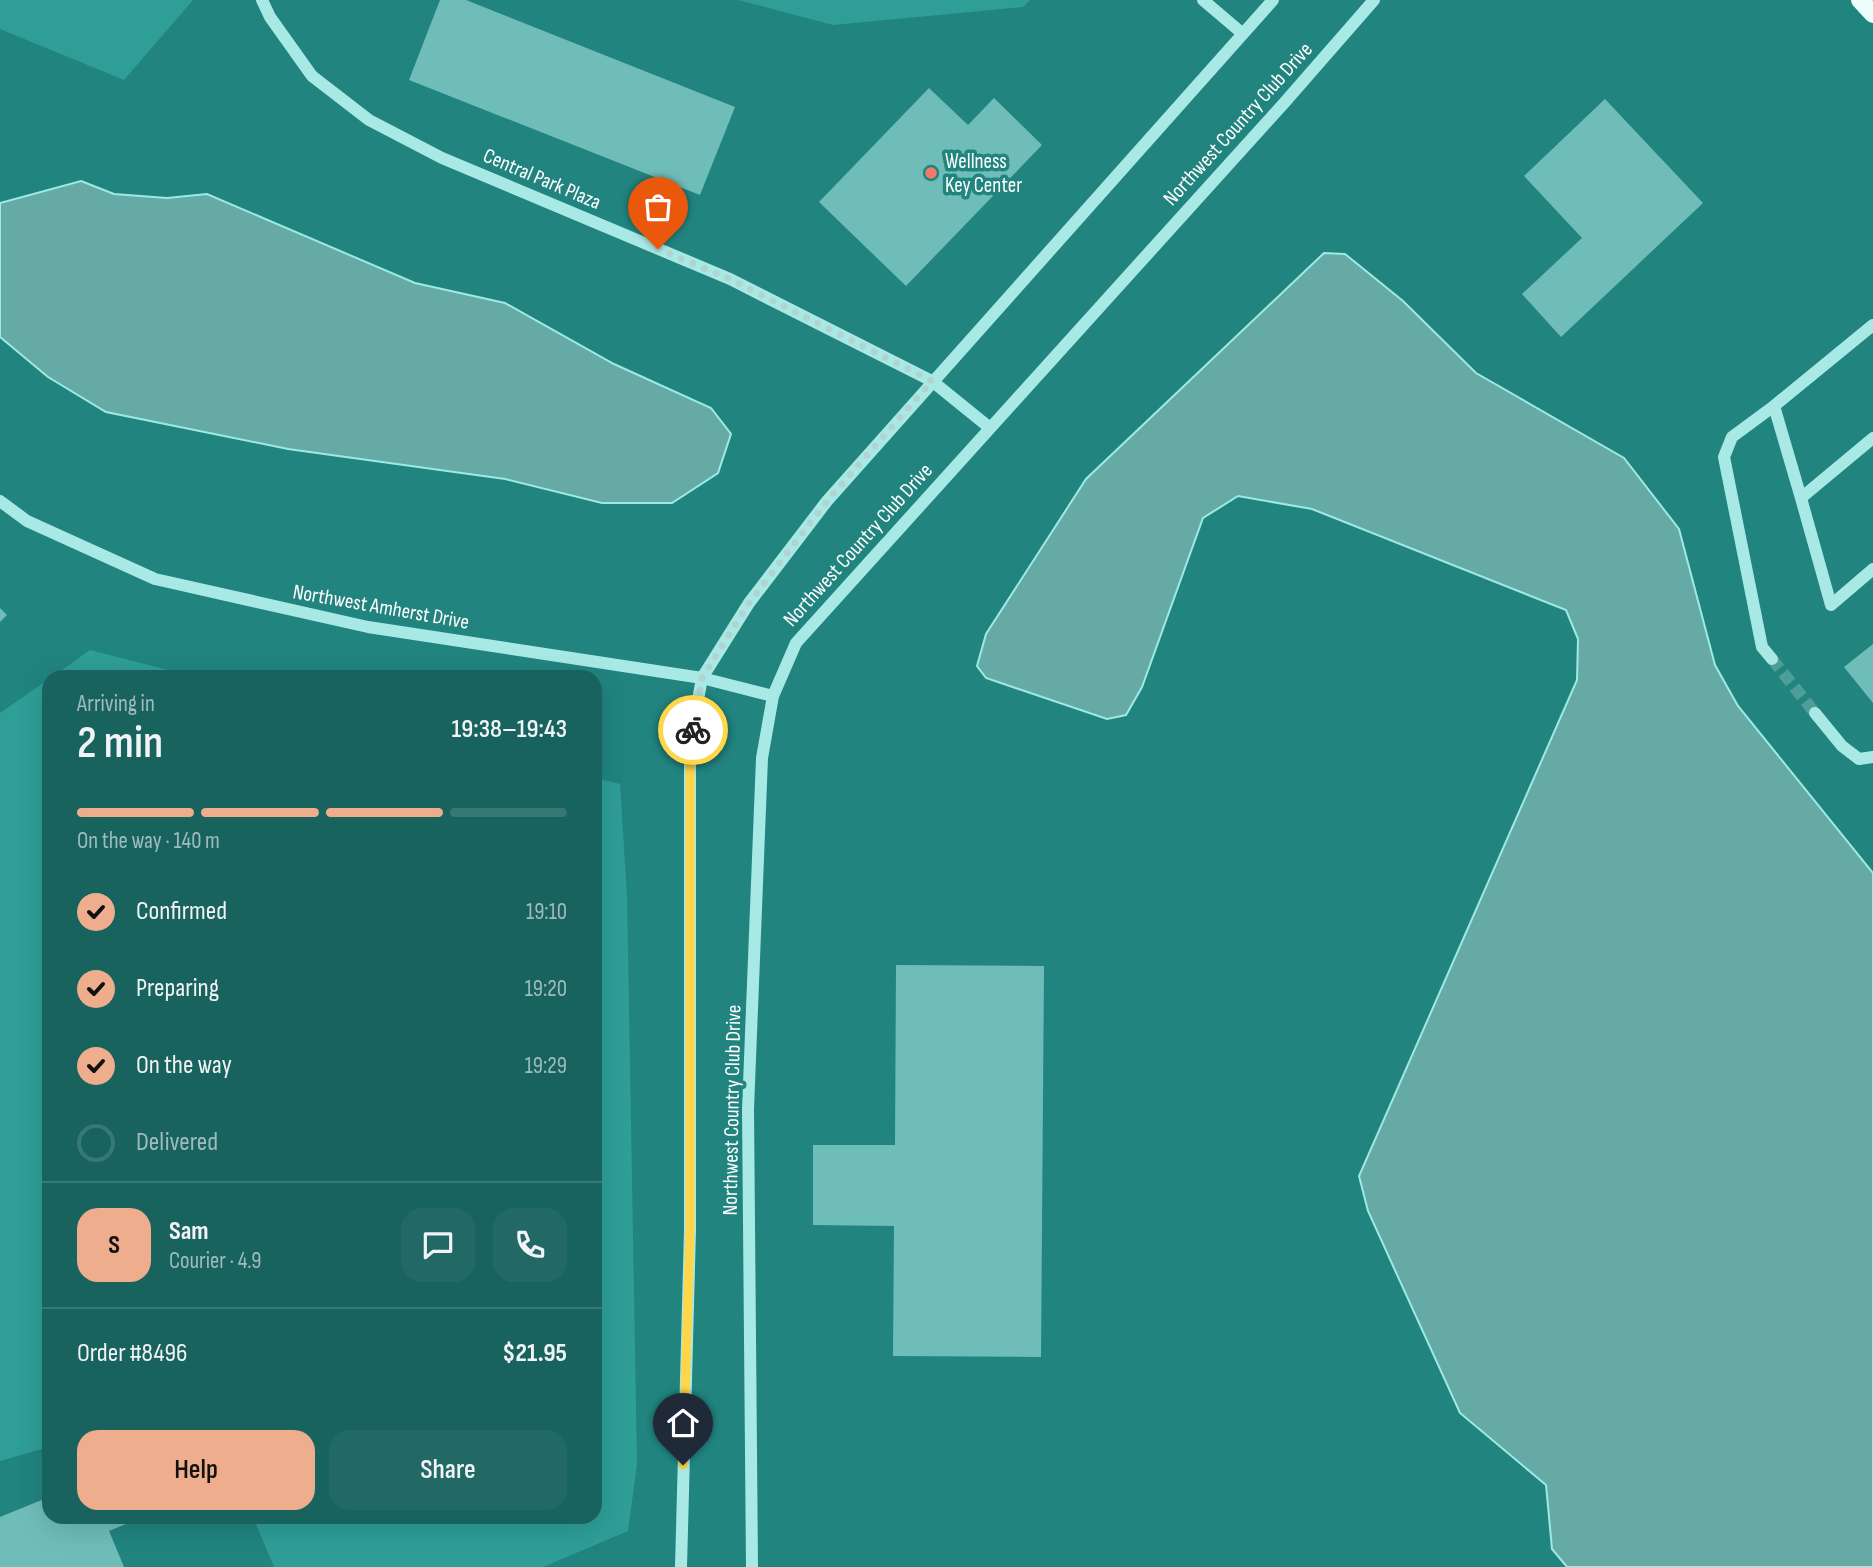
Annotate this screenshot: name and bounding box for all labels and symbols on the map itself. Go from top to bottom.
street label: Northwest Country Club Drive [1158,37,1318,211]
street label: Central Park Plaza [479,143,605,215]
place label: Wellness Key Center [945,149,1022,198]
marker: Wellness Key Center [923,165,939,181]
pin [628,177,688,249]
street label: Northwest Country Club Drive [778,458,938,632]
street label: Northwest Amherst Drive [291,579,471,635]
courier [658,695,728,765]
street label: Northwest Country Club Drive [718,1004,746,1216]
pin [653,1393,713,1465]

